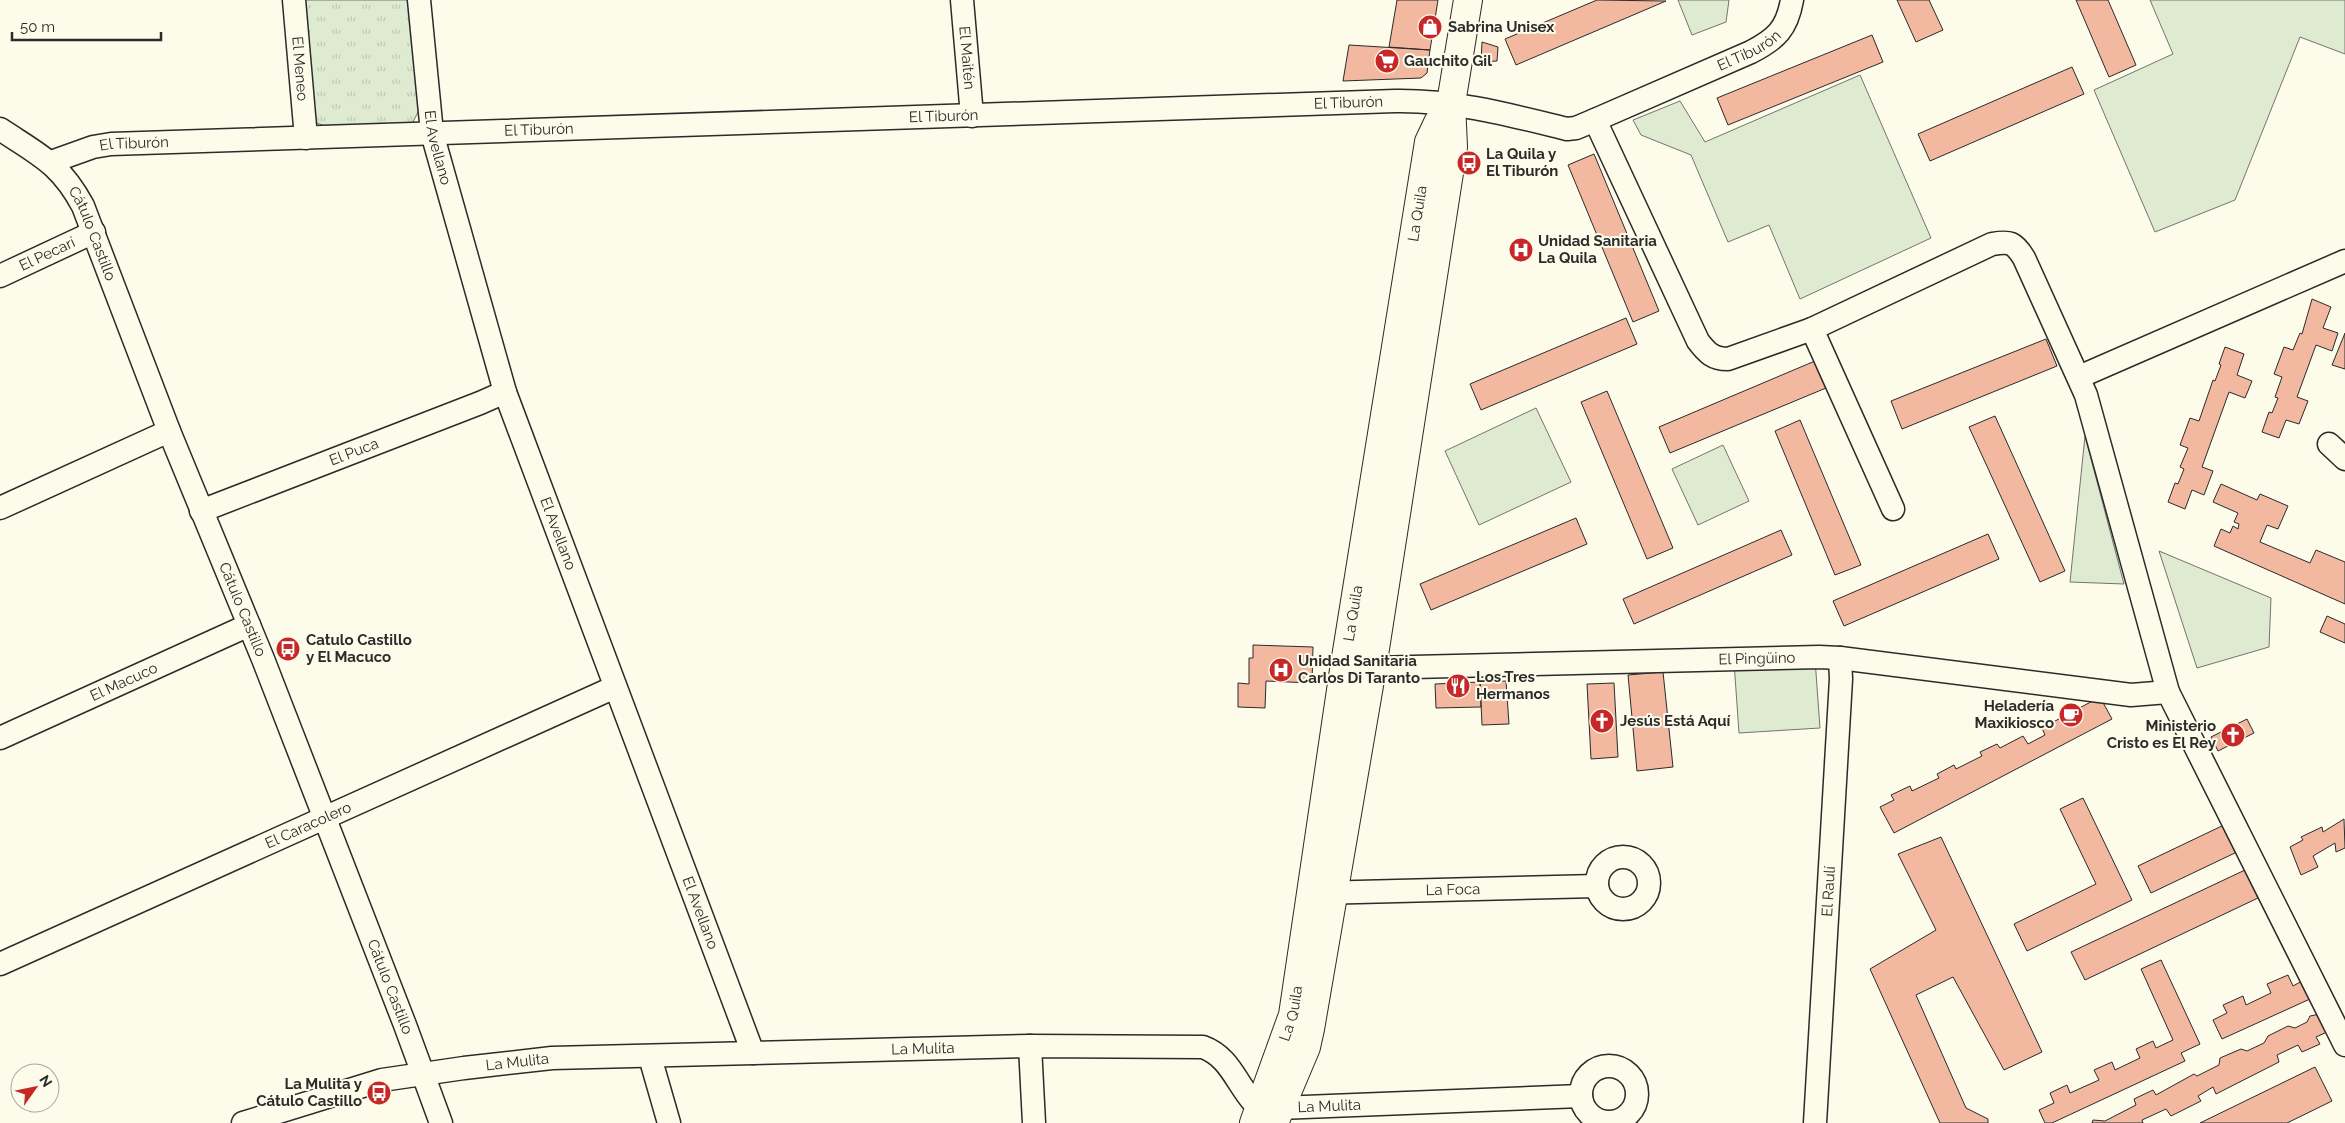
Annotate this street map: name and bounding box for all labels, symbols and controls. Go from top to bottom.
scale bar [12,10,161,42]
shop icon: Sabrina Unisex [1417,14,1443,40]
text: 50 m [20,18,55,36]
place label: Sabrina Unisex [1448,18,1554,36]
street label: El Maitén [955,25,979,90]
street label: El Tiburón [1714,26,1785,75]
street label: El Meneo [288,36,312,102]
supermarket icon: Gauchito Gil [1374,48,1400,74]
place label: Gauchito Gil [1404,52,1492,70]
street label: El Tiburón [1313,92,1383,113]
street label: El Tiburón [909,106,979,126]
street label: El Avellano [421,109,455,187]
street label: El Tiburón [504,120,574,140]
street label: El Tiburón [98,133,169,155]
place label: La Quila y El Tiburón [1486,145,1558,180]
bus stop icon: La Quila y El Tiburón [1456,150,1482,176]
street label: Cátulo Castillo [65,183,120,283]
street label: La Quila [1404,184,1431,243]
place label: Unidad Sanitaria La Quila [1538,232,1657,267]
street label: El Pecarí [16,233,79,275]
hospital icon: Unidad Sanitaria La Quila [1508,237,1534,263]
street label: El Puca [327,434,381,469]
street label: El Avellano [536,495,580,573]
street label: Cátulo Castillo [215,560,270,659]
street label: La Quila [1340,584,1367,643]
place label: Catulo Castillo y El Macuco [306,631,412,666]
bus stop icon: Catulo Castillo y El Macuco [275,636,301,662]
street label: El Pingüino [1718,649,1796,668]
place label: Unidad Sanitaria Carlos Di Taranto [1298,652,1420,687]
hospital icon: Unidad Sanitaria Carlos Di Taranto [1268,657,1294,683]
street label: El Macuco [87,659,160,705]
place label: Los Tres Hermanos [1476,668,1550,703]
restaurant icon: Los Tres Hermanos [1445,673,1471,699]
place label: Heladería Maxikiosco [1975,697,2054,732]
cafe icon: Heladería Maxikiosco [2058,702,2084,728]
church icon: Jesús Está Aquí [1589,708,1615,734]
place label: Jesús Está Aquí [1620,712,1730,730]
place label: Ministerio Cristo es El Rey [2107,717,2217,752]
church icon: Ministerio Cristo es El Rey [2220,722,2246,748]
street label: El Caracolero [262,798,354,852]
street label: El Raulí [1818,865,1839,917]
street label: El Avellano [679,874,722,952]
street label: La Foca [1425,880,1480,899]
street label: Cátulo Castillo [364,937,417,1037]
street label: La Quila [1275,985,1306,1044]
street label: La Mulita [891,1039,955,1058]
street label: La Mulita [485,1049,550,1074]
north arrow [10,1063,60,1113]
text: N [36,1072,56,1090]
place label: La Mulita y Cátulo Castillo [256,1075,363,1110]
bus stop icon: La Mulita y Cátulo Castillo [366,1080,392,1106]
street label: La Mulita [1297,1096,1361,1116]

